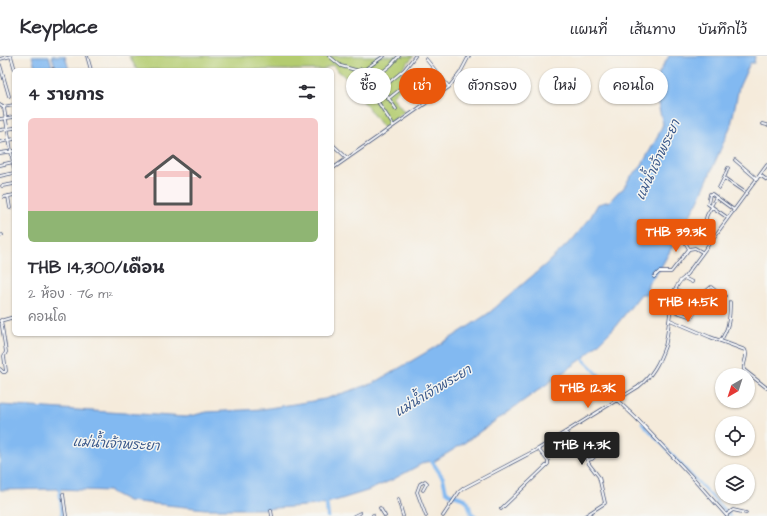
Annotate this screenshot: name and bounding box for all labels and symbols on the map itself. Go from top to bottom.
water label: แม่น้ำเจ้าพระยา [628,114,685,203]
pin: THB 39.3K [630,219,722,253]
pin: THB 14.5K [642,289,734,323]
water label: แม่น้ำเจ้าพระยา [389,357,476,421]
north arrow [715,368,755,408]
pin: THB 12.3K [542,375,634,409]
water label: แม่น้ำเจ้าพระยา [72,429,161,455]
pin: THB 14.3K [536,432,628,466]

